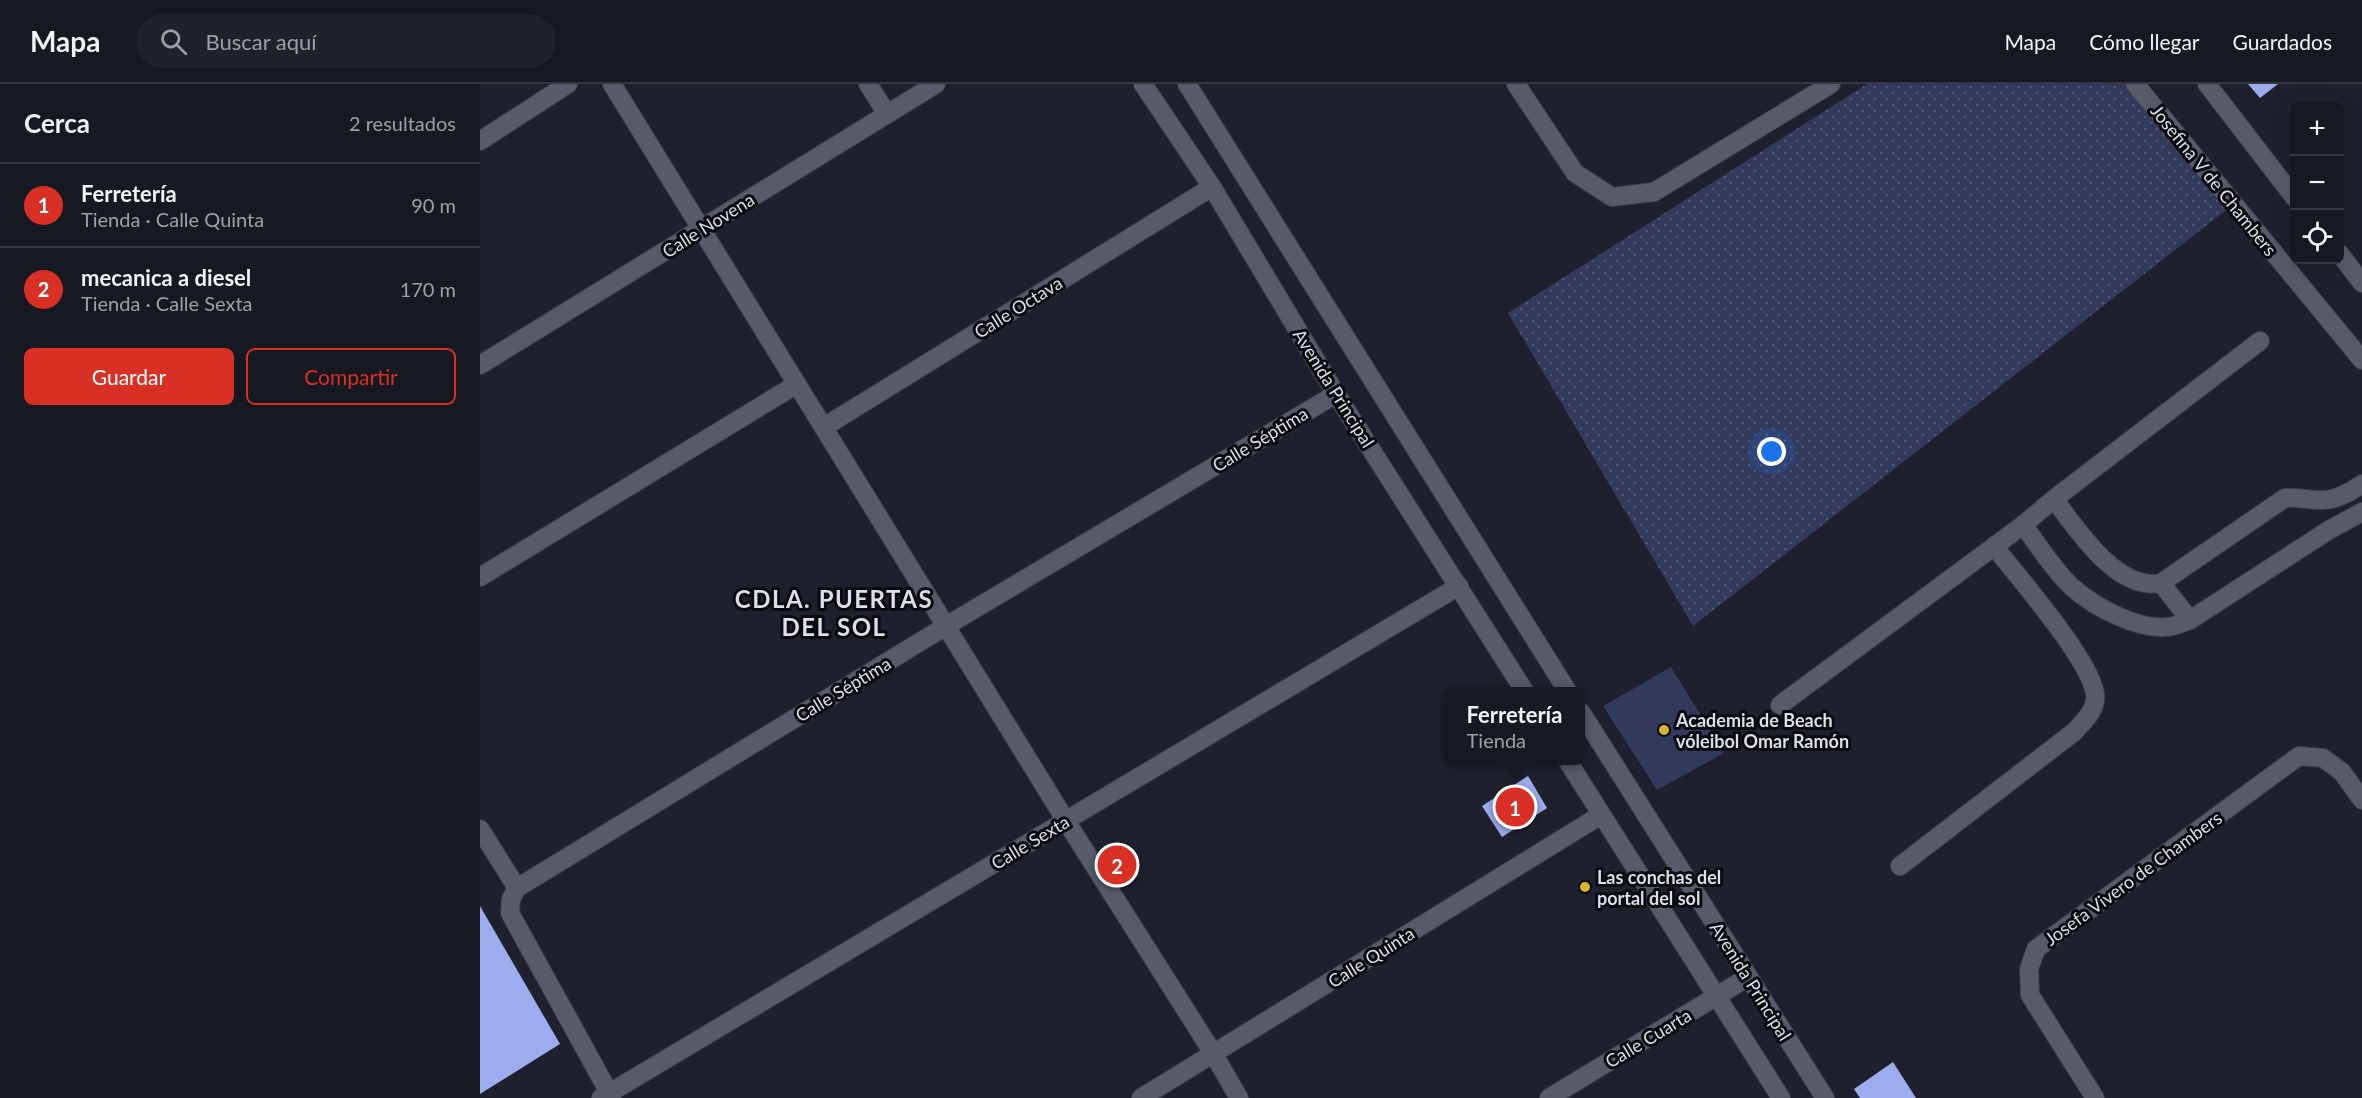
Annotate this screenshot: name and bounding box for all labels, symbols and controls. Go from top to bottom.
search box [136,14,556,68]
text: Mapa [30,24,100,58]
icon: search [157,25,190,58]
text: Buscar aquí [205,28,317,55]
text: Mapa [2004,29,2056,54]
text: Cómo llegar [2089,29,2200,54]
text: Guardados [2233,29,2332,54]
street label: Josefina V de Chambers [2146,100,2282,260]
map controls [2290,102,2344,264]
button: + [2290,102,2344,156]
text: Cerca [24,107,90,139]
text: 2 resultados [349,111,456,135]
button: − [2290,156,2344,210]
text: Ferretería [81,180,177,207]
street label: Calle Novena [658,188,758,262]
text: 1 [38,193,49,217]
text: 90 m [411,193,456,217]
text: Tienda · Calle Quinta [81,207,264,231]
button: locate [2290,210,2344,264]
text: mecanica a diesel [81,264,251,291]
street label: Calle Octava [970,271,1066,343]
text: 2 [38,277,49,301]
text: 170 m [400,277,456,301]
text: Tienda · Calle Sexta [81,291,253,315]
street label: Avenida Principal [1289,325,1379,451]
button: Guardar [24,348,234,405]
button: Compartir [246,348,456,405]
street label: Calle Séptima [1208,402,1312,476]
your location [1757,437,1786,466]
district label: CDLA. PUERTAS DEL SOL [735,584,933,641]
street label: Calle Séptima [791,652,895,726]
popup [1444,687,1585,765]
text: Ferretería [1467,701,1562,728]
place label: Academia de Beach vóleibol Omar Ramón [1675,709,1849,752]
marker: Academia de Beach vóleibol Omar Ramón [1657,723,1671,737]
text: Tienda [1467,728,1526,752]
pin: 1 [1496,784,1534,830]
street label: Josefa Vivero de Chambers [2040,806,2226,950]
street label: Calle Sexta [987,810,1073,874]
pin: 2 [1098,842,1136,888]
place label: Las conchas del portal del sol [1597,866,1721,909]
marker: Las conchas del portal del sol [1578,880,1592,894]
street label: Avenida Principal [1706,918,1796,1044]
street label: Calle Quinta [1324,922,1418,992]
street label: Calle Cuarta [1601,1004,1695,1072]

